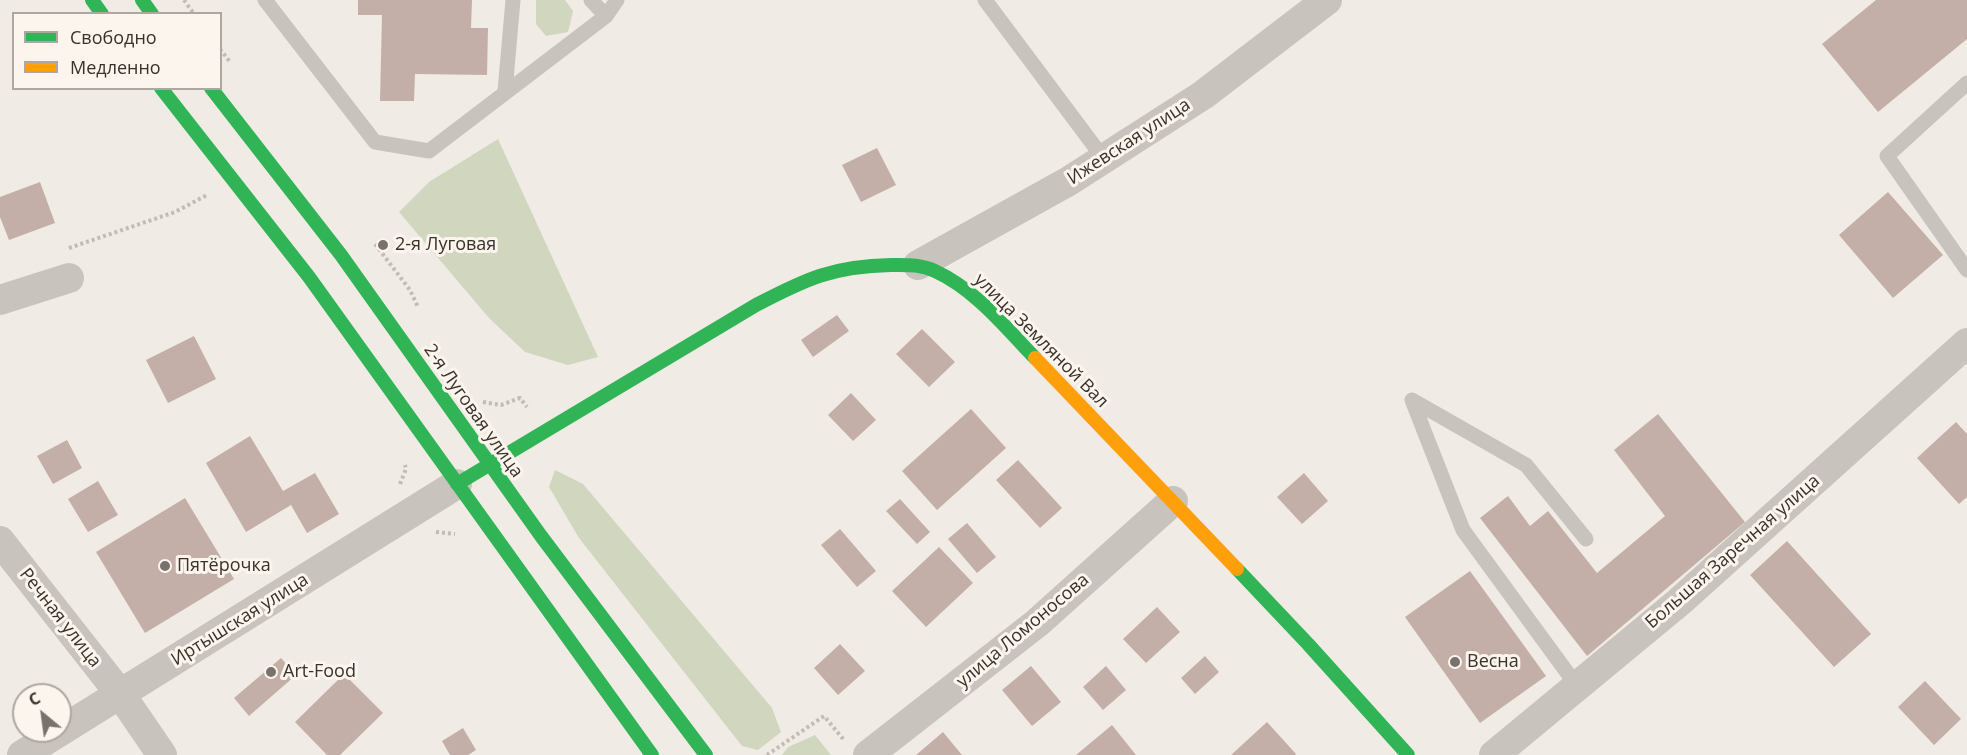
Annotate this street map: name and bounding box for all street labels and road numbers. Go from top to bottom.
street label: Ижевская улица [1064,94,1194,190]
street label: улица Земляной Вал [969,269,1113,413]
street label: 2-я Луговая улица [419,340,527,482]
street label: Большая Заречная улица [1641,470,1825,634]
street label: Речная улица [15,564,105,672]
street label: Иртышская улица [167,569,313,671]
street label: улица Ломоносова [952,569,1094,693]

